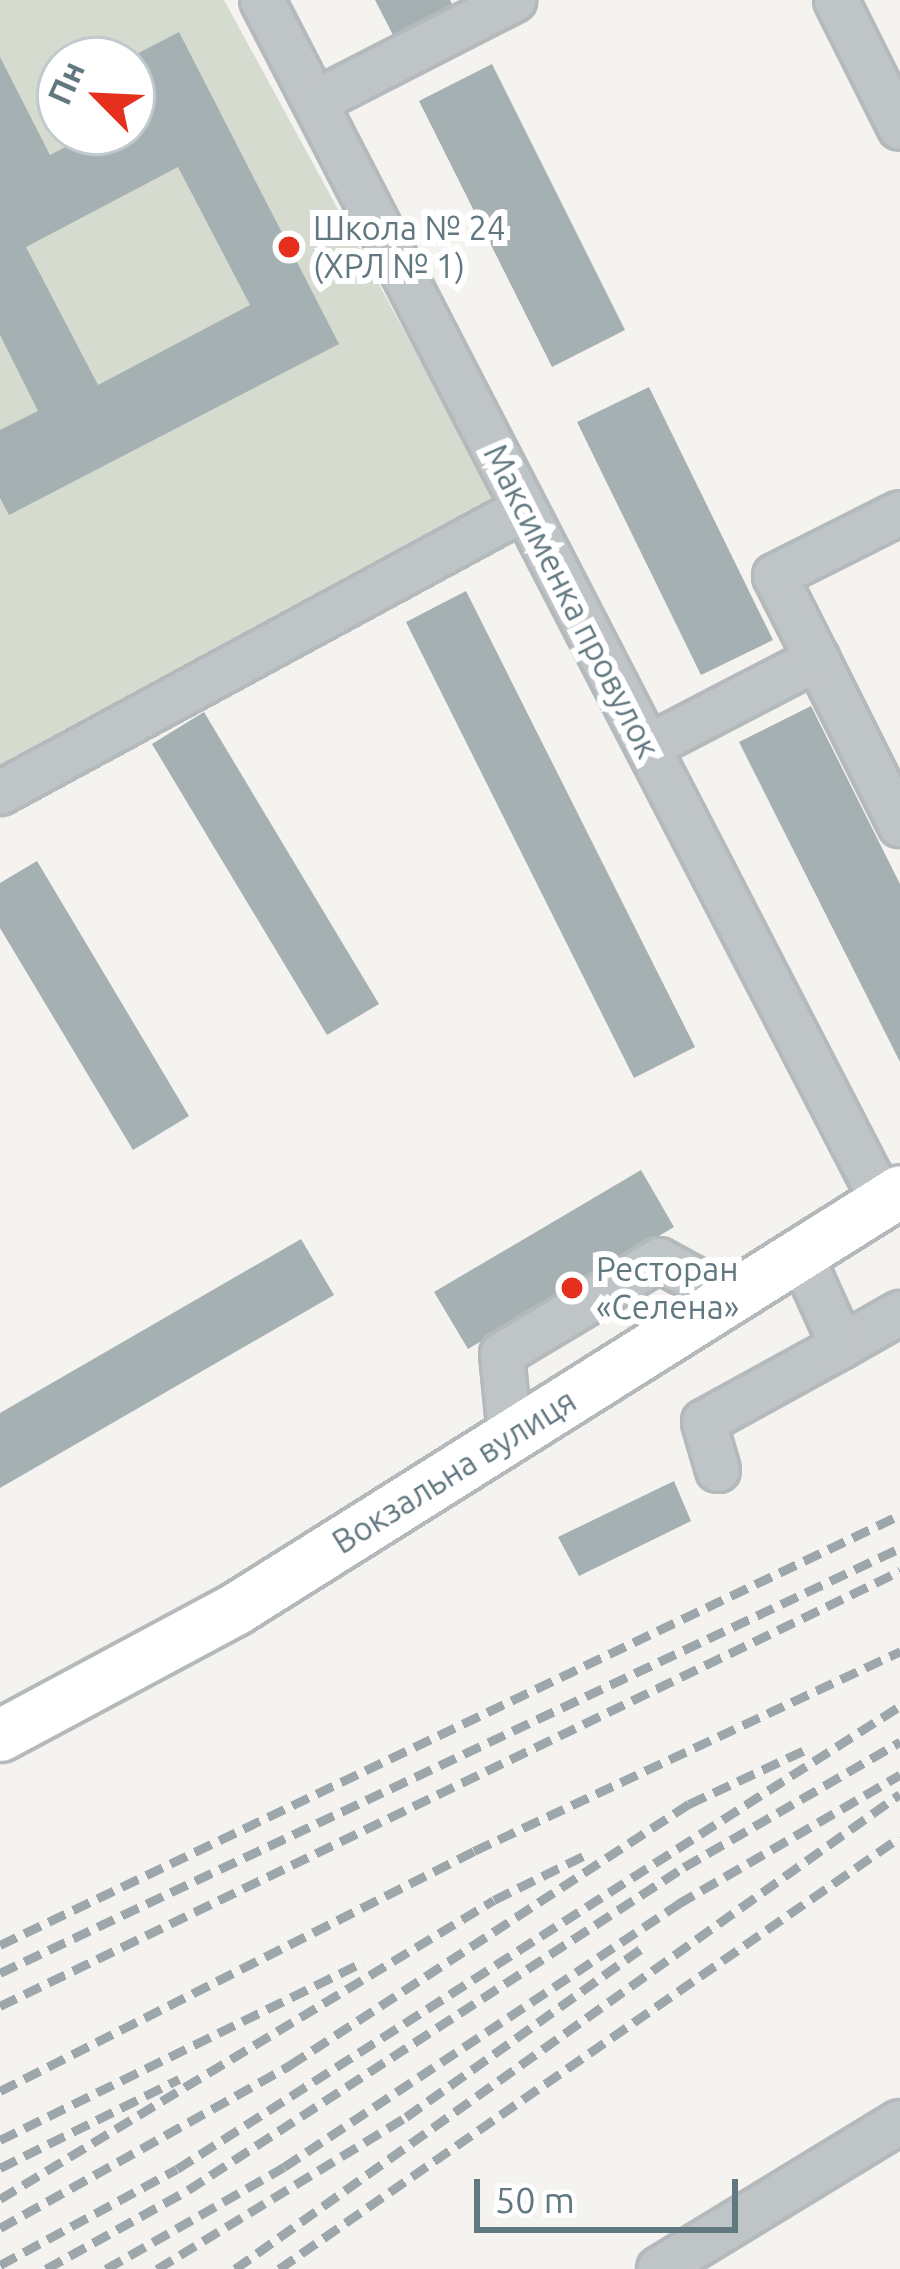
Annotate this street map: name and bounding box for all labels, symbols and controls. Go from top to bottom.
north arrow [36,36,156,156]
text: Пн [40,55,91,110]
place label: Школа № 24 (ХРЛ № 1) [313,208,506,286]
marker: Школа № 24 (ХРЛ № 1) [276,234,302,260]
street label: Максименка провулок [476,438,668,764]
place label: Ресторан «Селена» [596,1249,739,1327]
marker: Ресторан «Селена» [559,1275,585,1301]
street label: Вокзальна вулиця [325,1380,583,1562]
scale bar [480,2155,744,2229]
text: 50 m [495,2179,575,2220]

